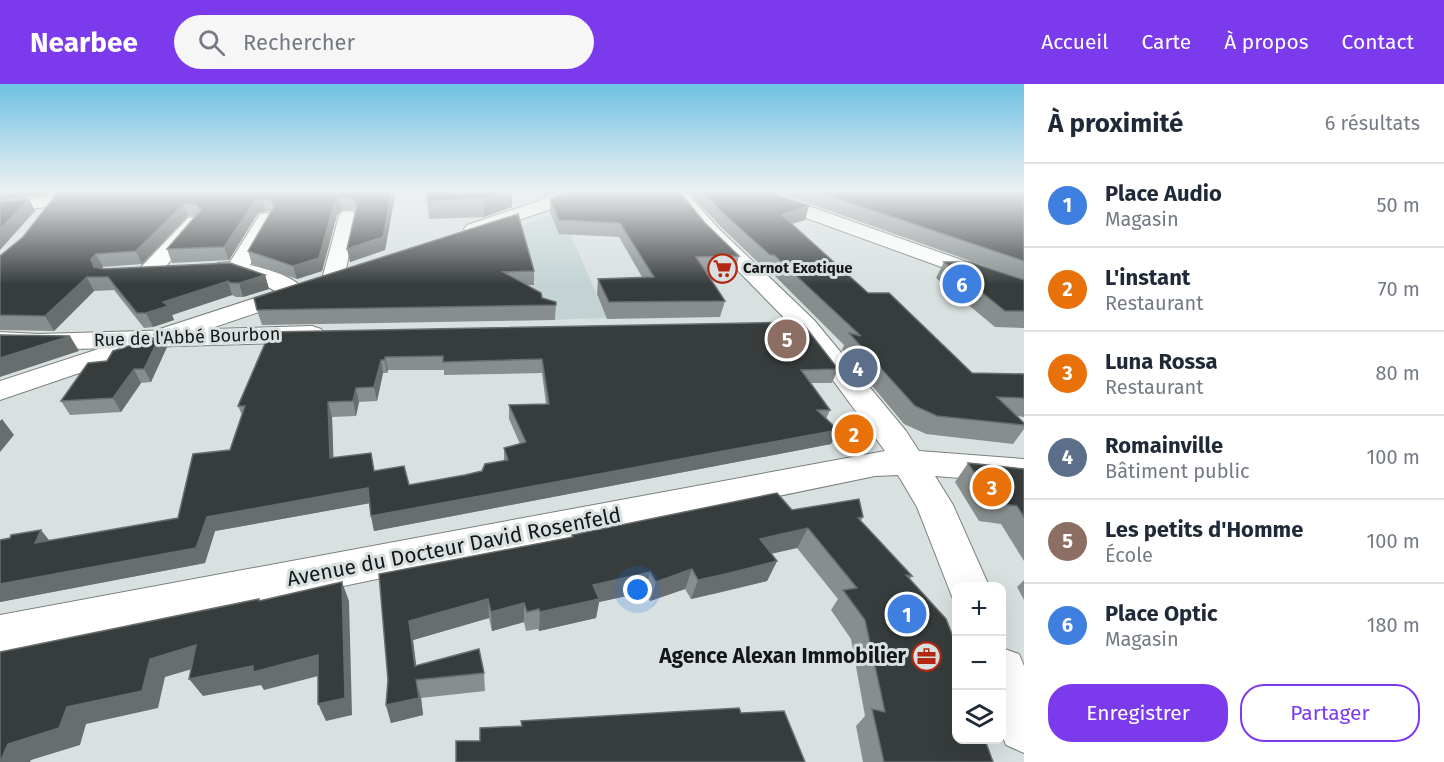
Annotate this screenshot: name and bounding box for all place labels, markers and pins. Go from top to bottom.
supermarket icon: Carnot Exotique [706,252,738,284]
place label: Carnot Exotique [743,259,853,277]
pin: 6 [942,262,982,306]
pin: 5 [768,316,806,362]
pin: 4 [838,346,878,390]
pin: 2 [834,412,874,456]
pin: 3 [972,464,1012,510]
pin: 1 [888,592,926,636]
office icon: Agence Alexan Immobilier [911,640,943,672]
place label: Agence Alexan Immobilier [658,643,907,669]

